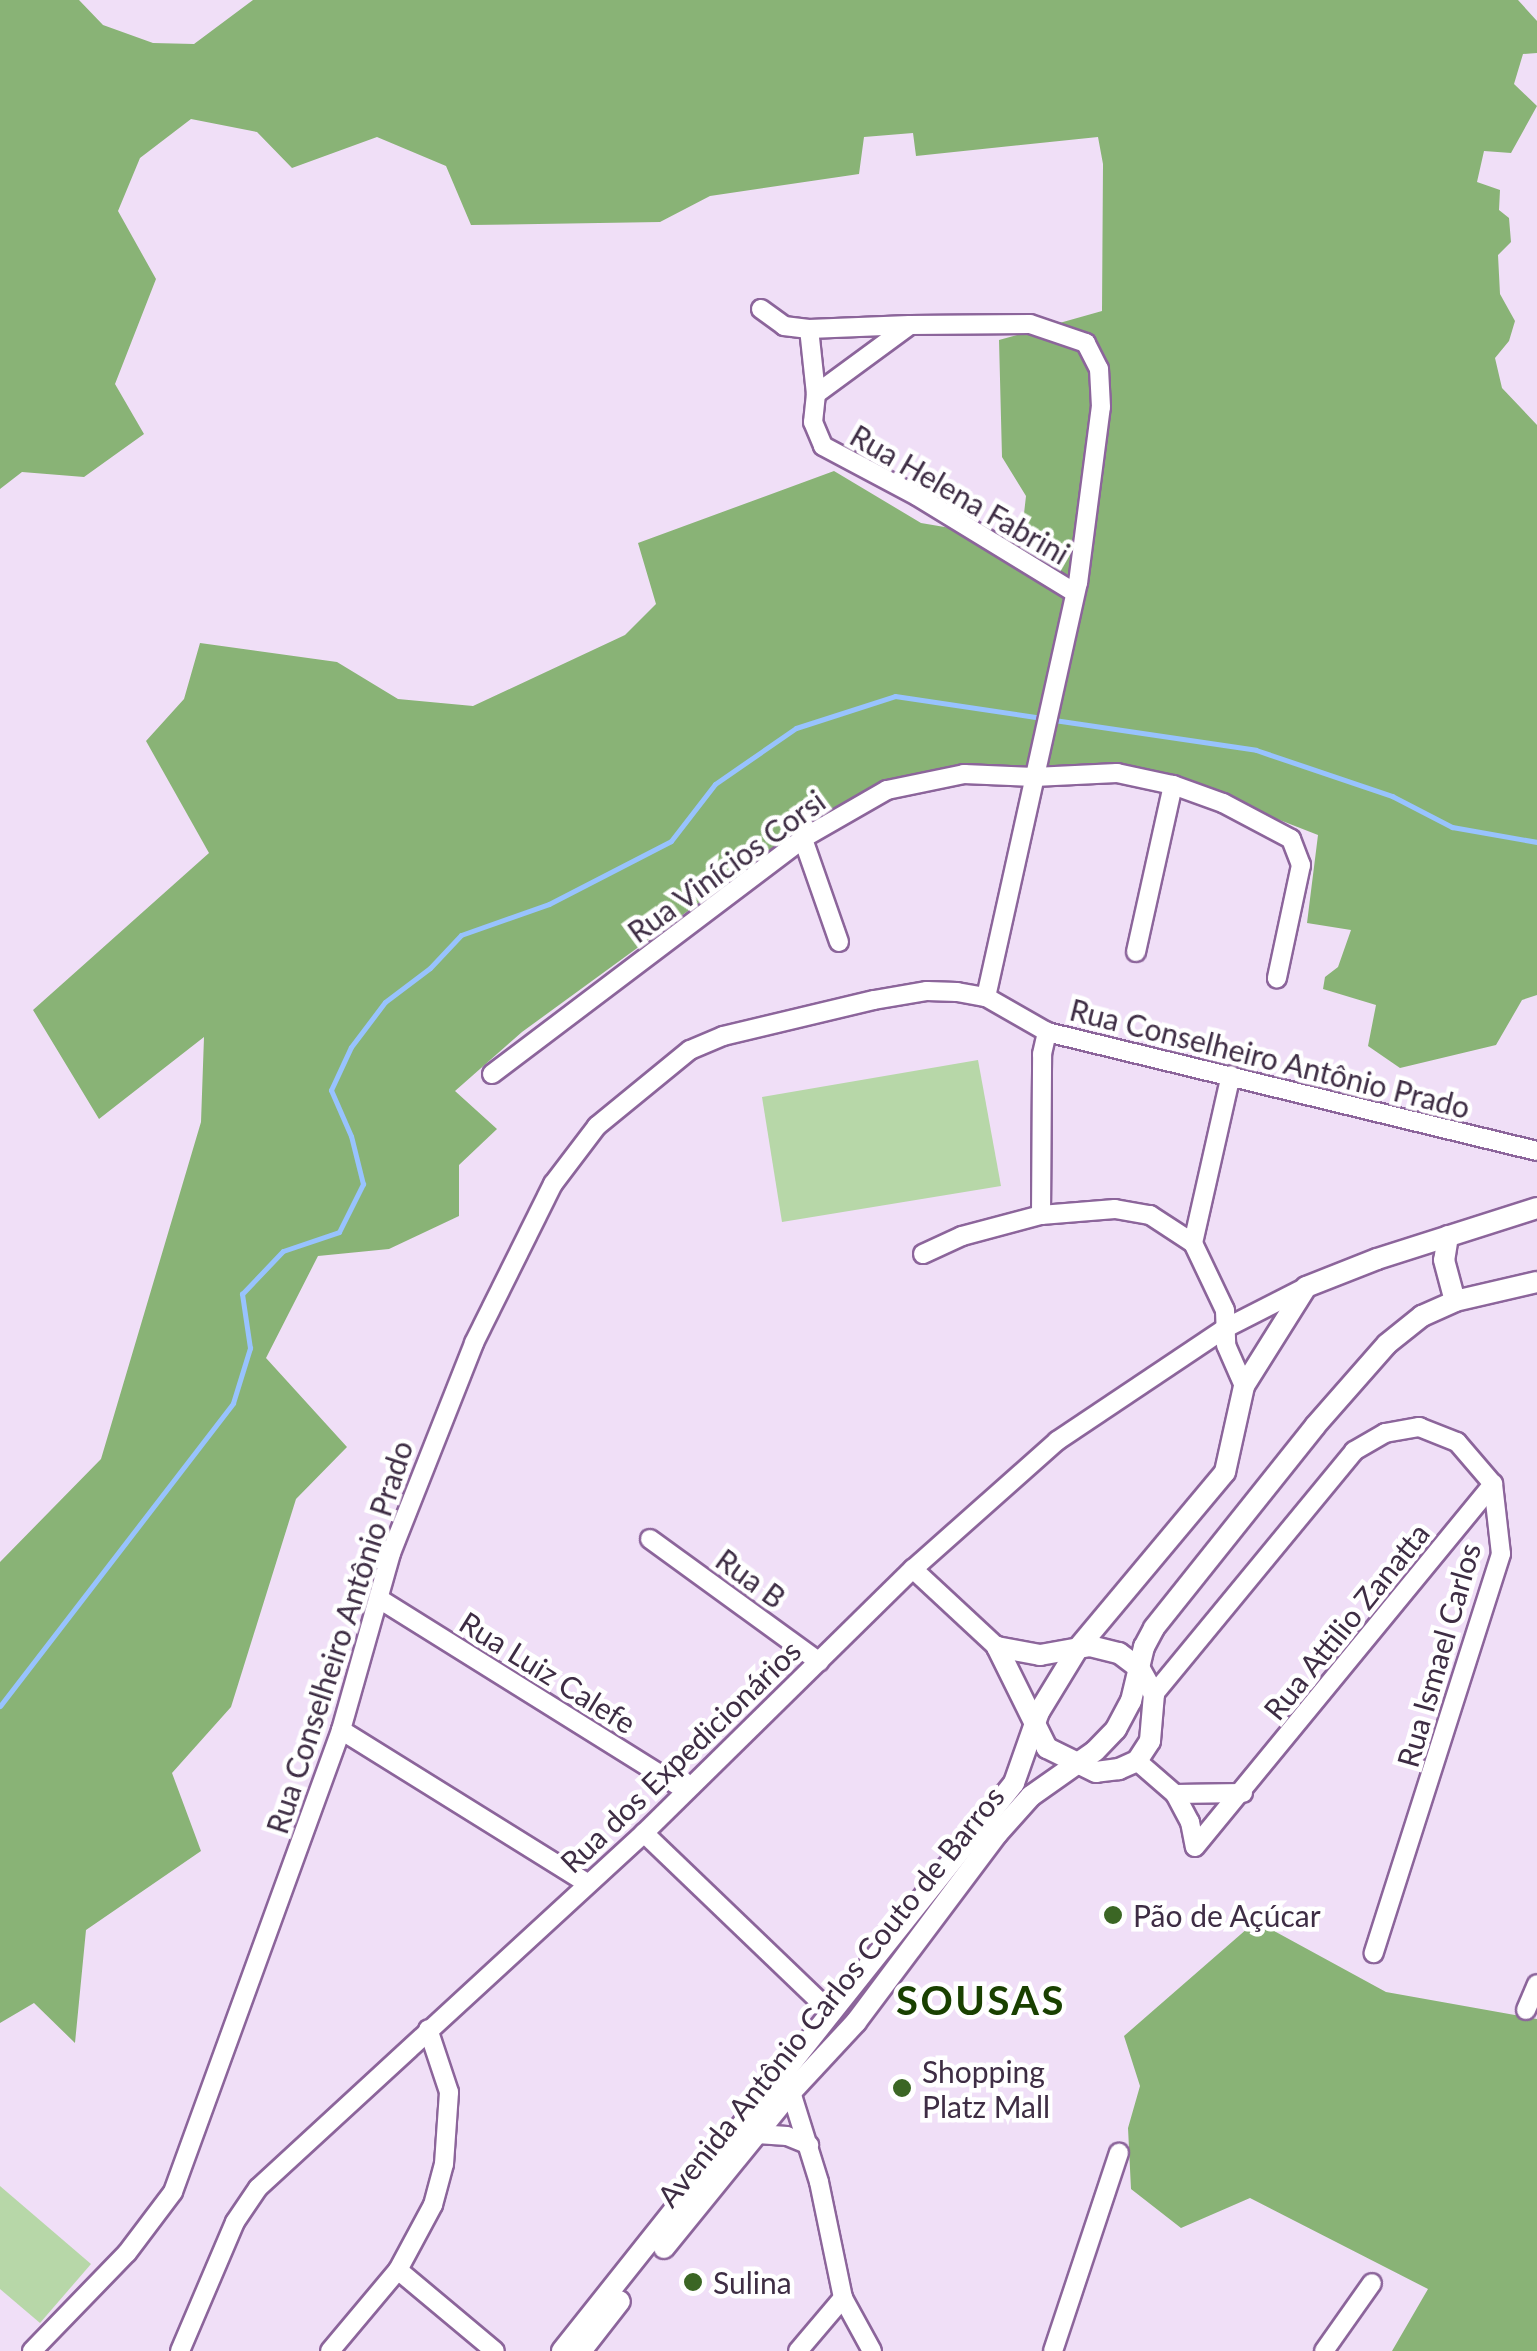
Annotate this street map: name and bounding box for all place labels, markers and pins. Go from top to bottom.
place label: Pão de Açúcar [1133,1897,1322,1933]
marker: Pão de Açúcar [1102,1904,1124,1926]
place label: Shopping Platz Mall [922,2053,1050,2124]
marker: Shopping Platz Mall [891,2077,913,2099]
place label: Sulina [713,2264,792,2300]
marker: Sulina [682,2271,704,2293]

